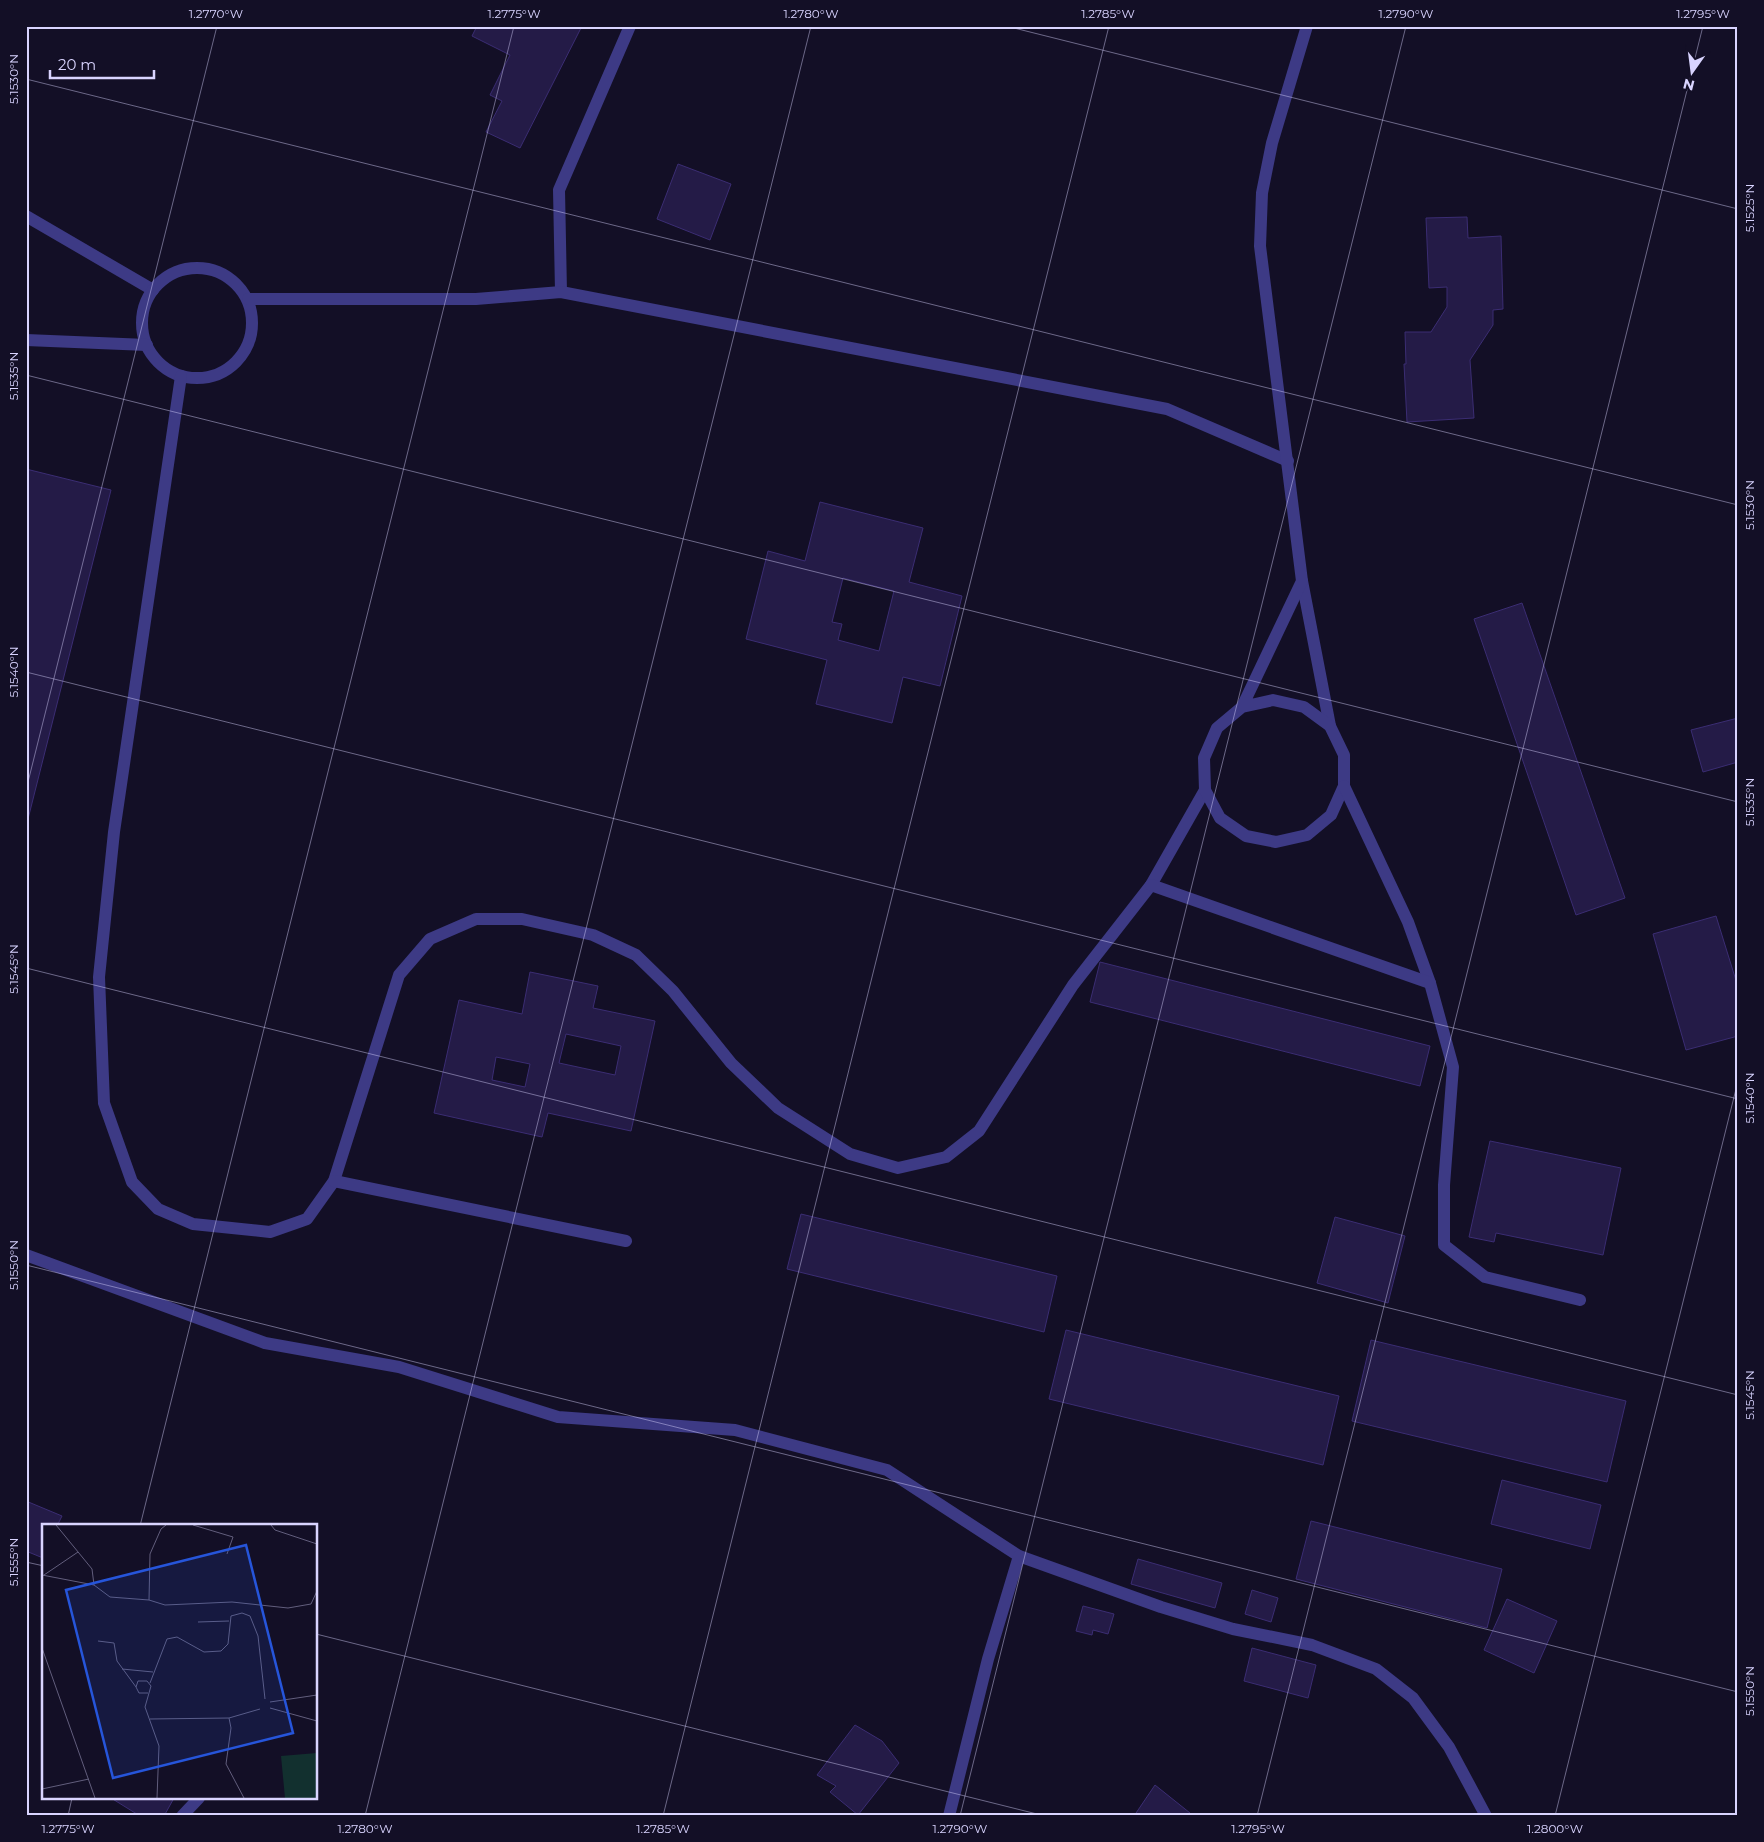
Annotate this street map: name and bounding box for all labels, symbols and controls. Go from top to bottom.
text: 1.2770°W [189,6,243,21]
text: 1.2775°W [487,6,541,21]
text: 1.2780°W [784,6,838,21]
text: 1.2785°W [1081,6,1135,21]
text: 1.2790°W [1379,6,1433,21]
text: 1.2795°W [1676,6,1730,21]
scale bar [50,48,154,80]
north arrow [1666,48,1716,98]
text: 5.1530°N [6,54,21,104]
text: 20 m [58,55,96,74]
text: N [1681,75,1697,95]
text: 5.1525°N [1742,184,1757,232]
text: 5.1535°N [6,352,21,400]
text: 5.1530°N [1742,480,1757,530]
text: 5.1540°N [6,647,21,698]
text: 5.1535°N [1742,778,1757,826]
text: 5.1545°N [6,944,21,994]
text: 5.1540°N [1742,1073,1757,1124]
text: 5.1550°N [6,1240,21,1290]
text: 5.1545°N [1742,1370,1757,1420]
inset map [42,1524,318,1800]
text: 5.1555°N [6,1538,21,1586]
text: 5.1550°N [1742,1666,1757,1716]
text: 1.2775°W [41,1821,95,1836]
text: 1.2780°W [338,1821,392,1836]
text: 1.2785°W [636,1821,690,1836]
text: 1.2790°W [933,1821,987,1836]
text: 1.2795°W [1231,1821,1285,1836]
text: 1.2800°W [1527,1821,1583,1836]

